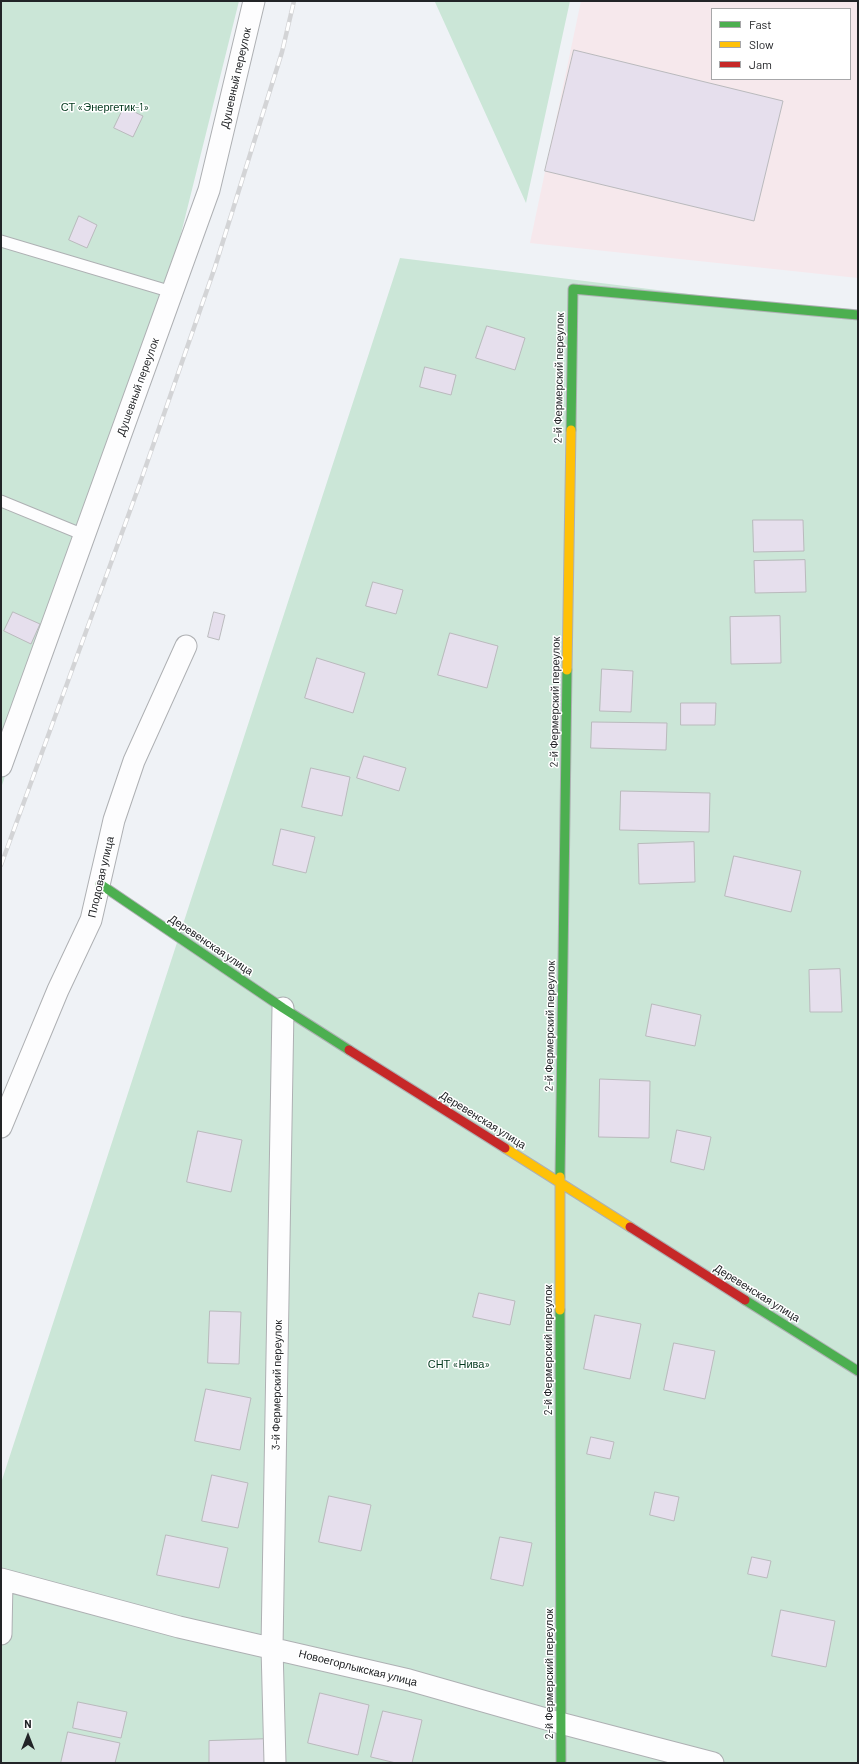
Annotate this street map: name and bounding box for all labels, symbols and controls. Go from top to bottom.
legend [711,8,851,80]
text: Fast [749,17,772,31]
street label: Душевный переулок [218,26,254,130]
text: Slow [749,37,774,51]
text: Jam [749,57,772,71]
park label: СТ «Энергетик-1» [61,100,149,114]
street label: 2-й Фермерский переулок [551,313,567,443]
street label: Душевный переулок [114,336,162,438]
street label: 2-й Фермерский переулок [547,637,563,767]
street label: Плодовая улица [85,835,117,919]
street label: Деревенская улица [166,912,256,978]
street label: 2-й Фермерский переулок [542,961,558,1091]
street label: Деревенская улица [438,1088,528,1152]
street label: Деревенская улица [712,1261,802,1325]
street label: 2-й Фермерский переулок [541,1285,555,1415]
street label: 3-й Фермерский переулок [269,1320,285,1450]
park label: СНТ «Нива» [428,1357,490,1371]
street label: 2-й Фермерский переулок [542,1609,556,1739]
street label: Новоегорлыкская улица [297,1647,419,1689]
north arrow [8,1716,48,1756]
text: N [24,1717,32,1730]

